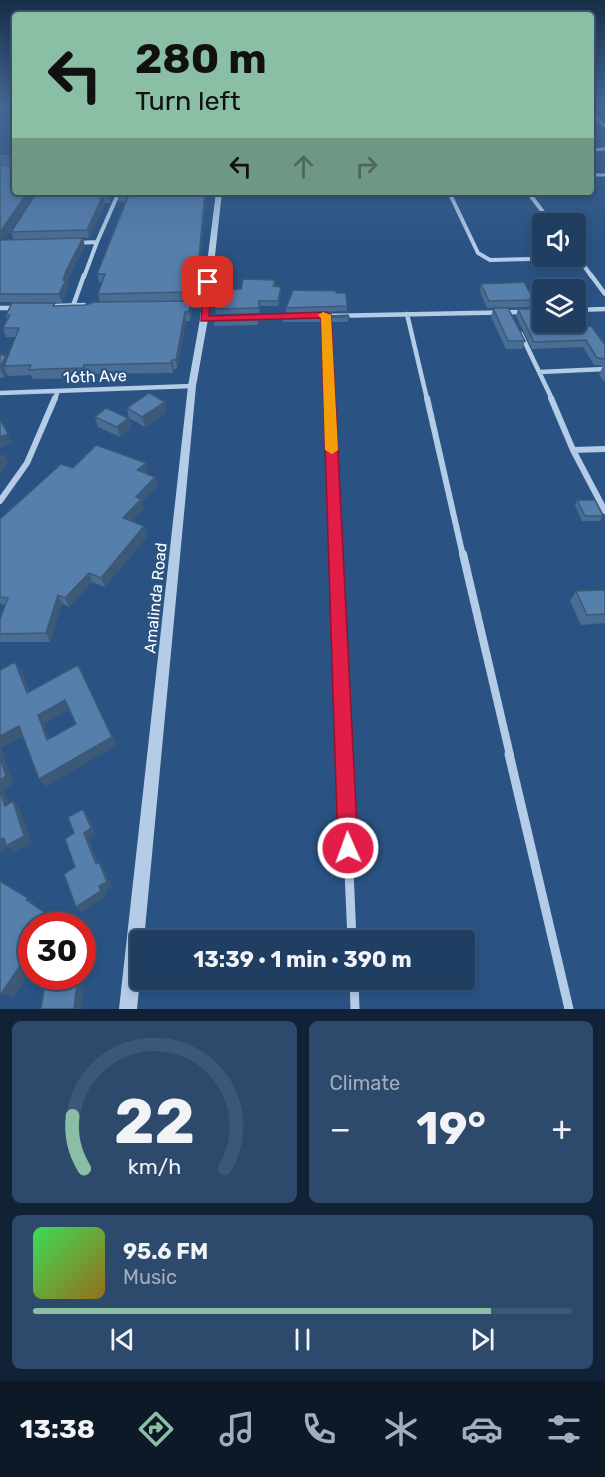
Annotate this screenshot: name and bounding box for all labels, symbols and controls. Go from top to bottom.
text: 280 m [135,34,267,84]
icon: left [36,36,114,114]
text: Turn left [135,85,240,117]
icon: left [224,150,257,183]
icon: ahead [287,150,320,183]
icon: right [350,150,383,183]
map controls [532,213,586,333]
button: sound [532,213,586,267]
pin [182,256,233,307]
icon: arrive [191,265,224,298]
button: layers [532,279,586,333]
street label: 16th Ave [63,366,127,387]
street label: Amalinda Road [140,542,171,654]
position arrow [316,816,380,880]
speed limit sign: 30 [18,912,96,990]
text: 13:39 · 1 min · 390 m [193,946,412,973]
text: Climate [330,1071,400,1095]
text: 22 [114,1085,195,1159]
text: 19° [416,1102,486,1155]
text: − [330,1109,351,1148]
text: + [551,1109,572,1148]
text: km/h [127,1154,181,1179]
text: 95.6 FM [123,1238,208,1265]
text: Music [123,1265,177,1289]
icon: previous [106,1323,139,1356]
icon: pause [286,1323,319,1356]
icon: next [466,1323,499,1356]
icon: directions [135,1408,177,1450]
icon: music [216,1408,258,1450]
icon: phone [298,1408,340,1450]
icon: climate [380,1408,422,1450]
icon: car [461,1408,503,1450]
icon: filters [543,1408,585,1450]
text: 13:38 [20,1413,95,1445]

